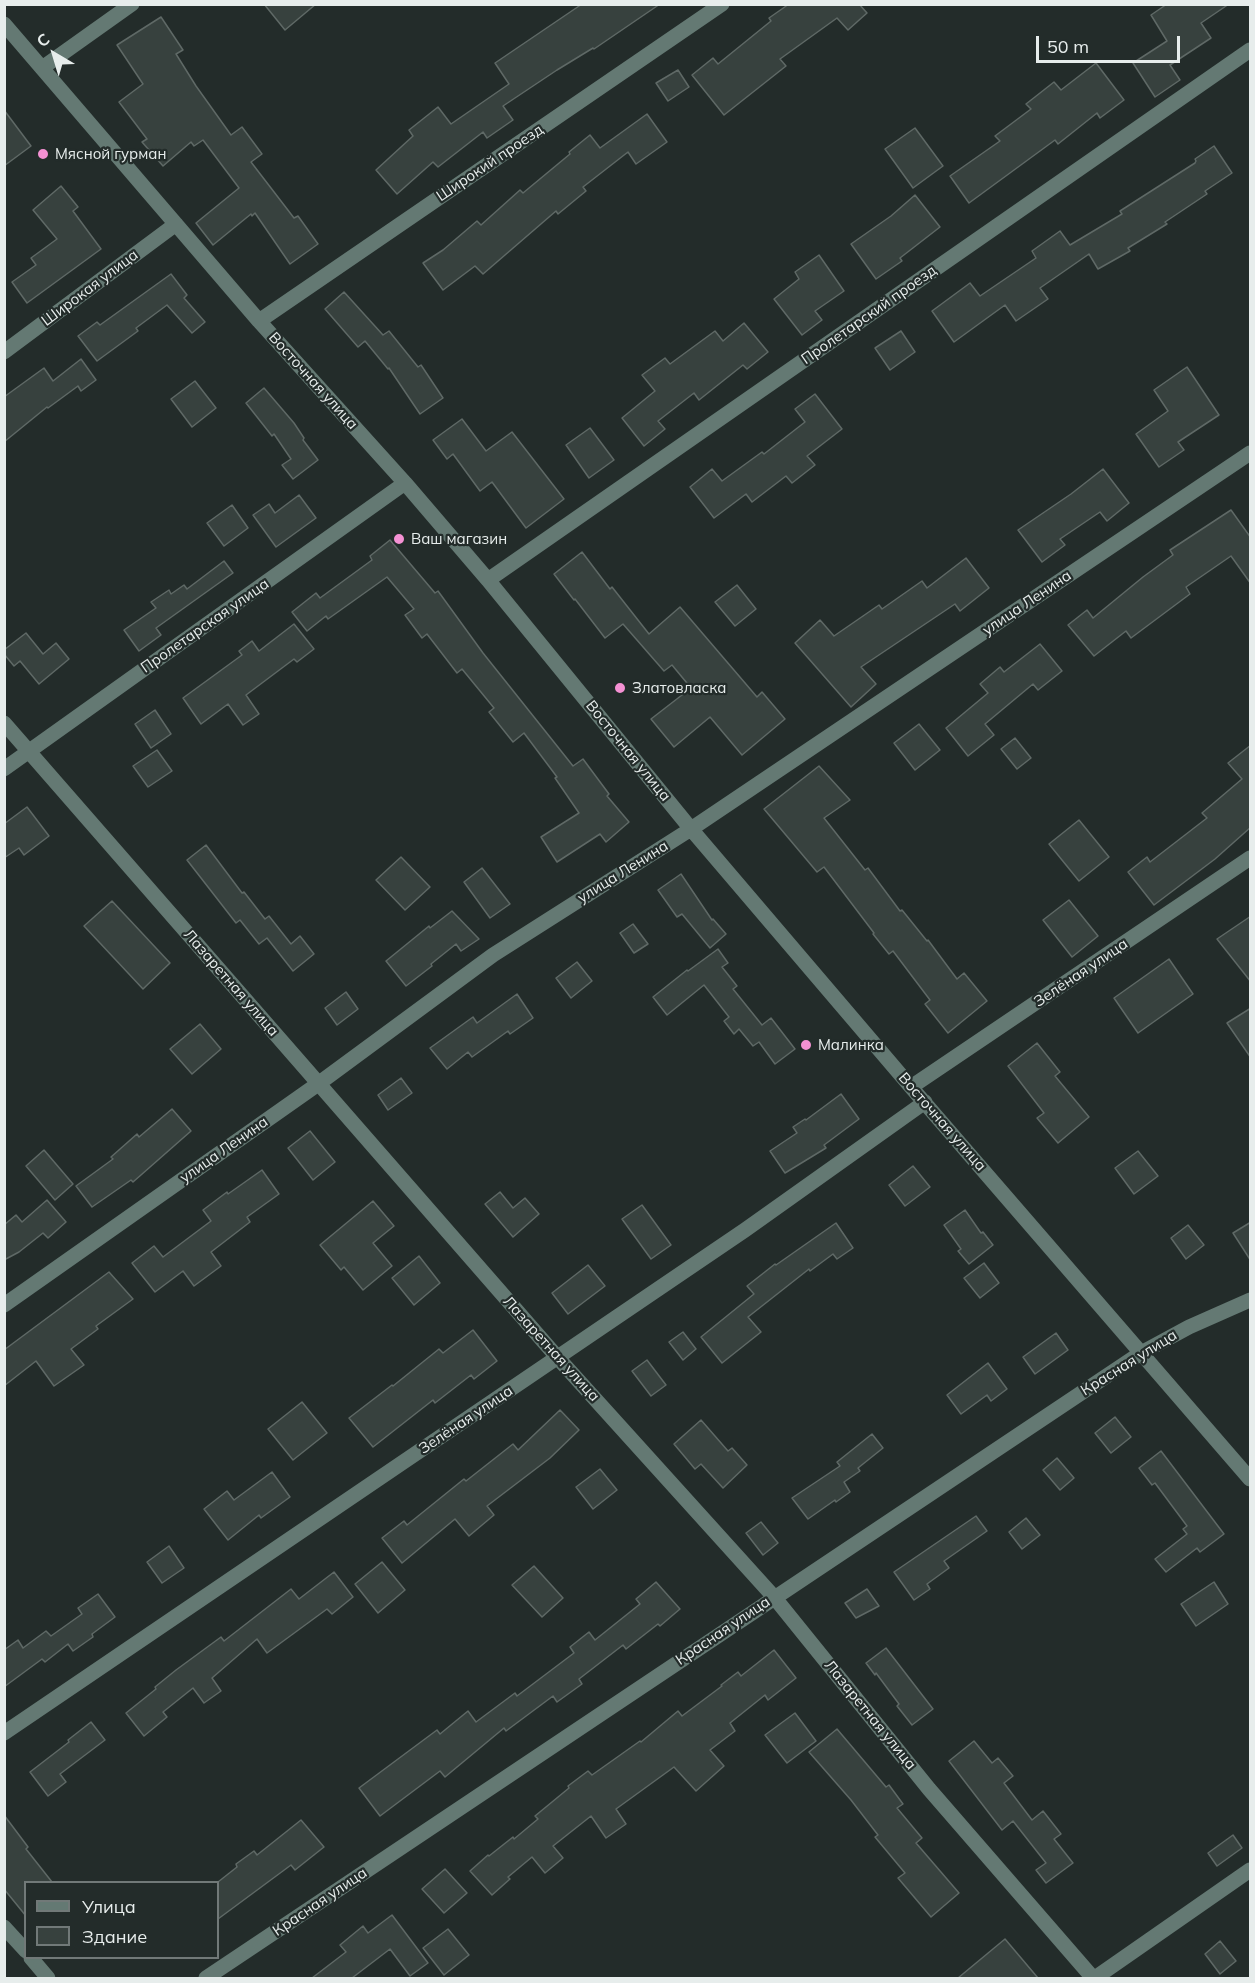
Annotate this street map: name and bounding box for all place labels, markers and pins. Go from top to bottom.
place label: Мясной гурман [55,145,166,163]
marker: Мясной гурман [36,147,50,161]
place label: Ваш магазин [411,530,507,548]
marker: Ваш магазин [392,532,406,546]
place label: Златовласка [632,679,726,697]
marker: Златовласка [613,681,627,695]
place label: Малинка [818,1036,884,1054]
marker: Малинка [799,1038,813,1052]

